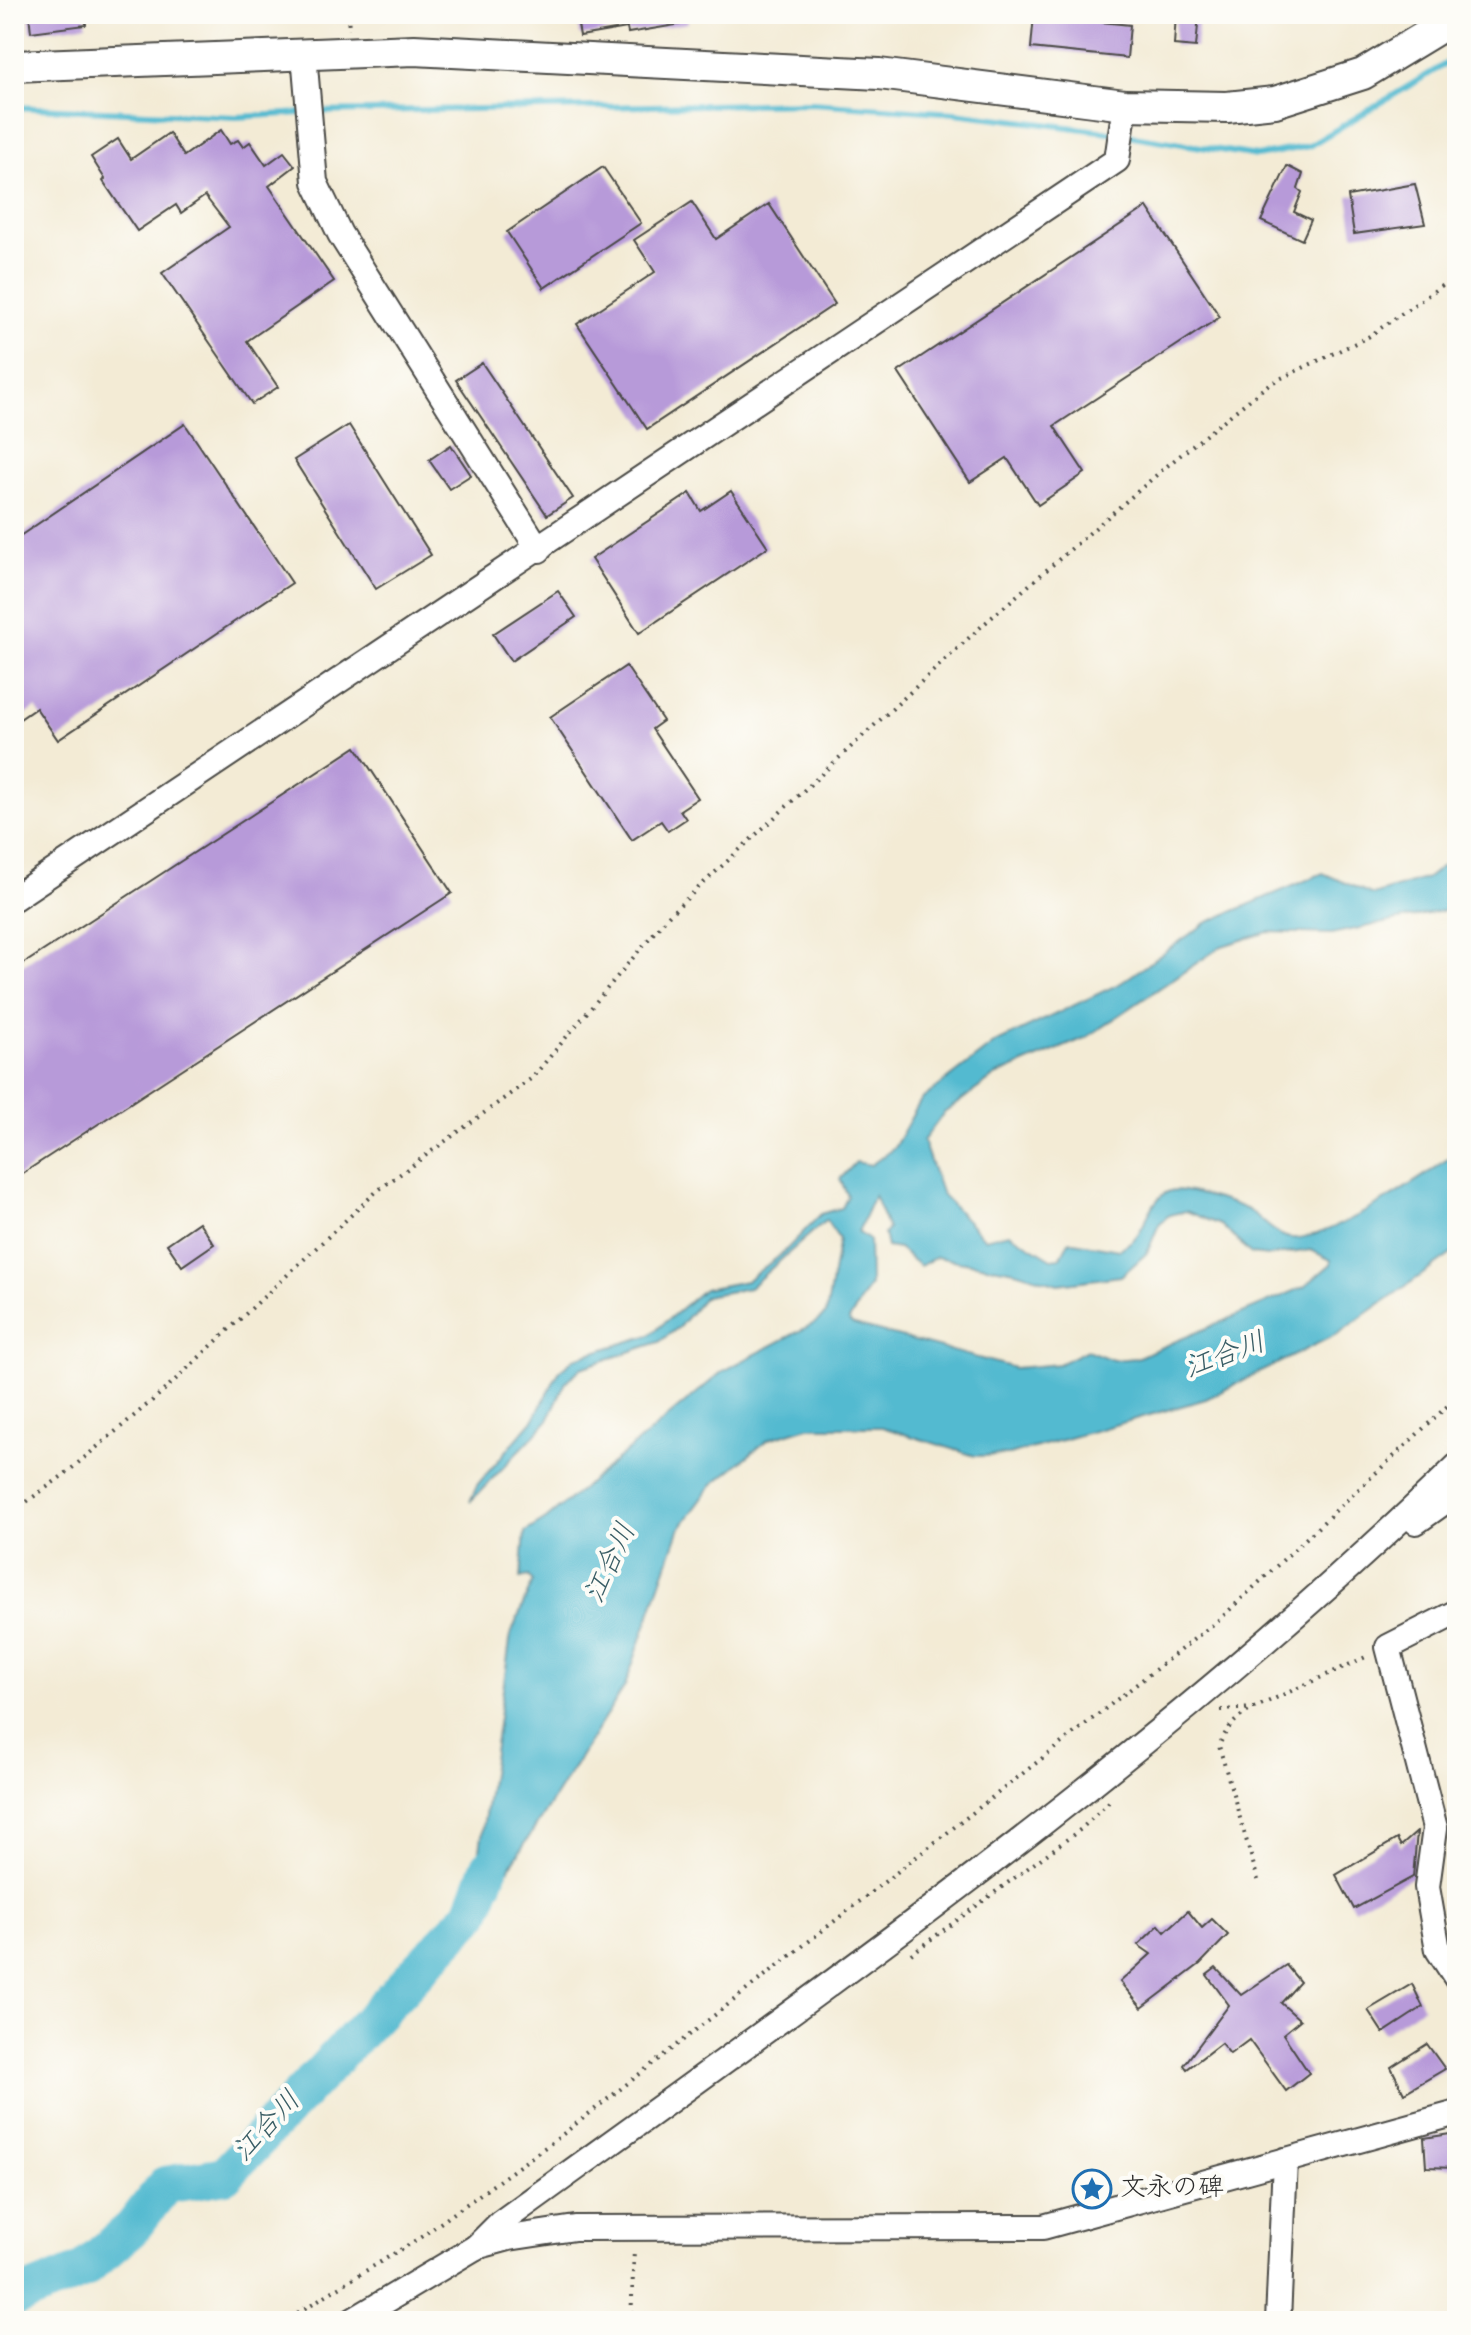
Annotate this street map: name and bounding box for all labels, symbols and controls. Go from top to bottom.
water label: 江合川 [1180,1325,1272,1391]
water label: 江合川 [577,1517,649,1611]
water label: 江合川 [226,2084,312,2172]
place icon: 文永の碑 [1071,2168,1113,2210]
place label: 文永の碑 [1120,2171,1224,2208]

